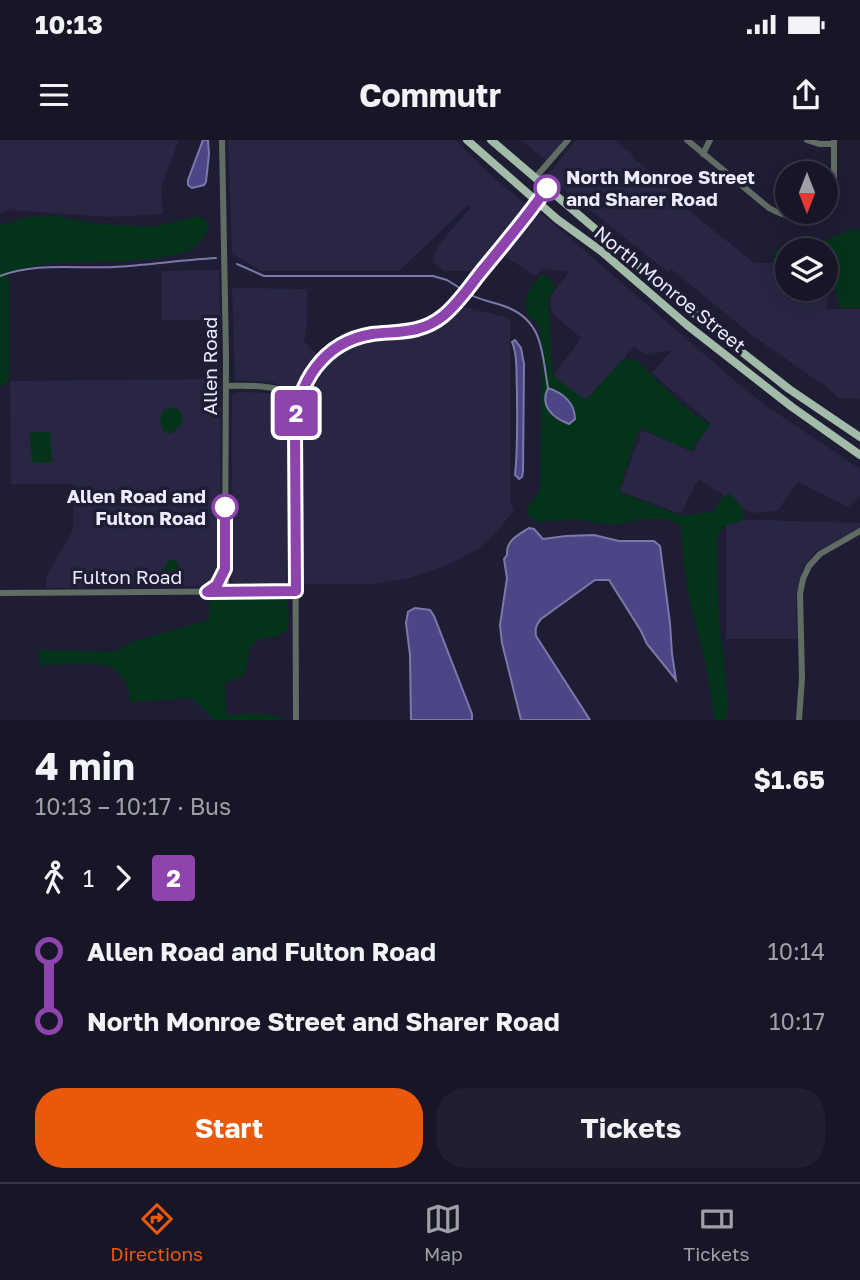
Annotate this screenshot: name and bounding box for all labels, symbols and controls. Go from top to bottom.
text: 10:13 [35,9,103,40]
icon: menu [35,76,73,114]
text: Commutr [359,76,501,114]
icon: share [787,76,825,114]
north arrow [775,161,838,224]
map controls [775,161,838,301]
place label: North Monroe Street and Sharer Road [566,165,755,210]
marker: North Monroe Street and Sharer Road [534,175,560,201]
street label: North Monroe Street [590,221,751,357]
button: layers [775,238,838,301]
street label: Allen Road [198,317,221,415]
line badge: 2 [273,390,319,436]
text: 2 [289,398,303,427]
place label: Allen Road and Fulton Road [67,484,206,529]
marker: Allen Road and Fulton Road [212,494,238,520]
street label: Fulton Road [72,565,182,588]
text: 4 min [35,743,135,788]
text: $1.65 [753,764,825,795]
text: 10:13 – 10:17 · Bus [35,792,231,820]
icon: walk [35,859,73,897]
icon: forward [104,859,142,897]
text: 2 [166,863,181,892]
text: 1 [83,864,94,892]
text: Allen Road and Fulton Road [87,936,436,967]
text: 10:14 [768,937,825,965]
text: North Monroe Street and Sharer Road [87,1006,560,1037]
text: 10:17 [769,1007,825,1035]
button: Start [35,1088,423,1168]
button: Tickets [437,1088,825,1168]
tab: Directions [110,1200,203,1265]
tab: Map [424,1200,463,1265]
tab: Tickets [683,1200,750,1265]

